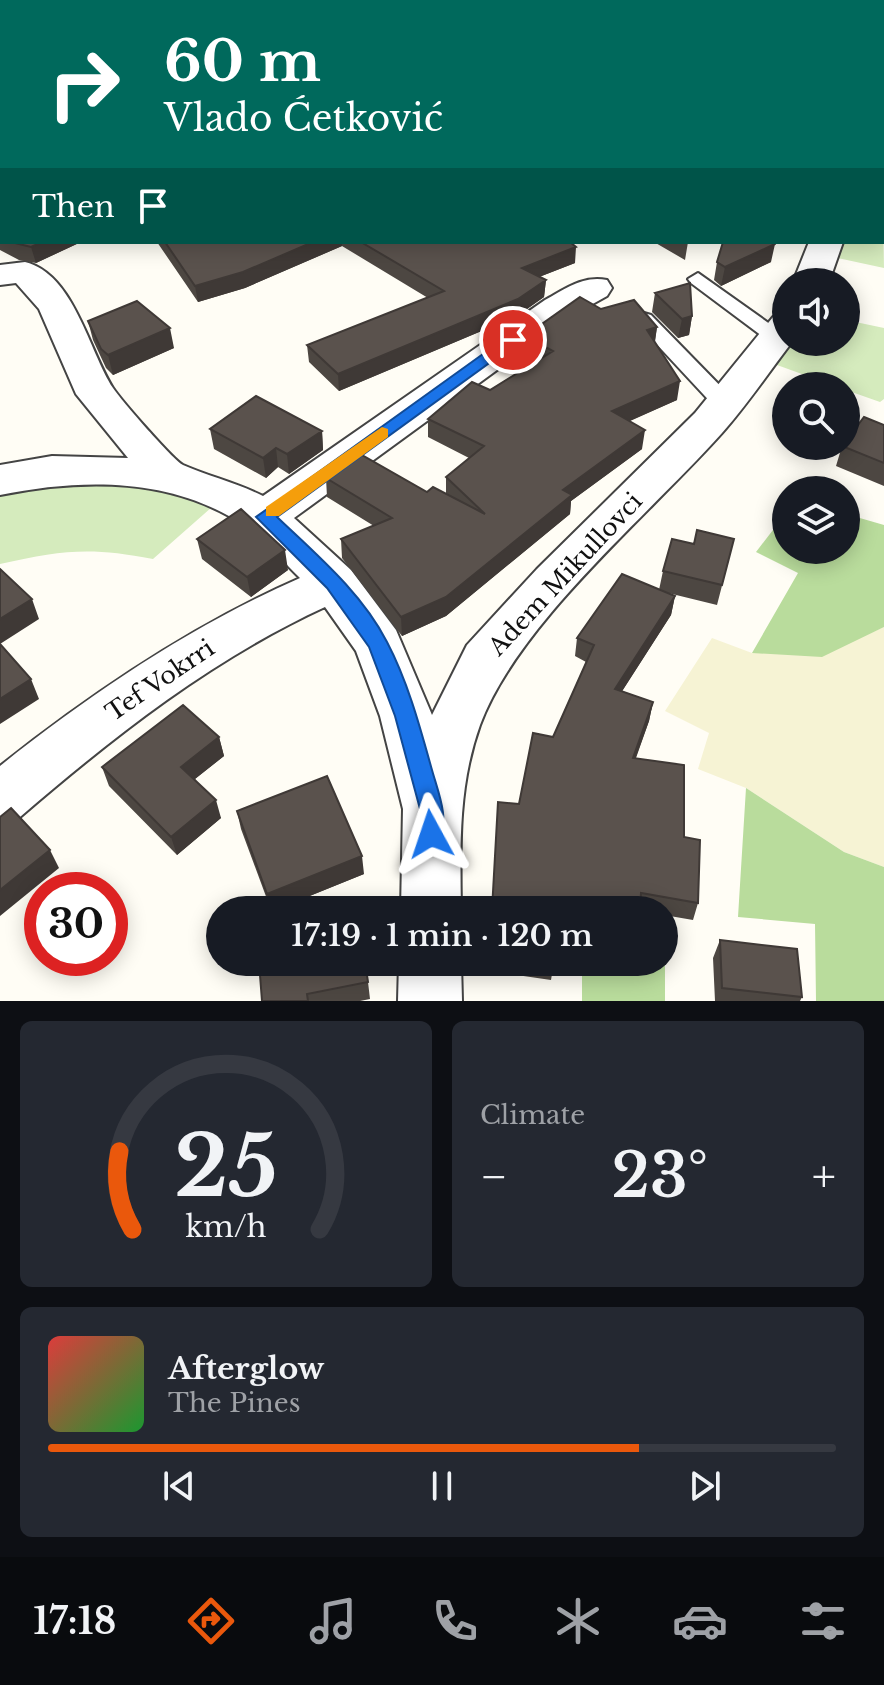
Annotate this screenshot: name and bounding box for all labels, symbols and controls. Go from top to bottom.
text: 60 m [164,27,321,96]
icon: right [32,32,136,136]
text: Vlado Ćetković [164,96,443,141]
icon: arrive [131,184,175,228]
text: Then [32,188,115,225]
map controls [772,268,860,564]
button: sound [772,268,860,356]
pin [479,306,547,374]
icon: arrive [491,318,535,362]
button: search [772,372,860,460]
button: layers [772,476,860,564]
street label: Adem Mikullovci [481,487,648,662]
street label: Tef Vokrri [100,633,220,727]
position arrow [389,792,473,876]
speed limit sign: 30 [24,872,128,976]
text: 17:19 · 1 min · 120 m [291,917,593,954]
text: Climate [480,1099,585,1131]
text: 25 [174,1115,278,1218]
text: 23° [612,1139,708,1213]
text: − [480,1149,508,1204]
text: + [812,1149,836,1204]
text: km/h [185,1209,267,1245]
text: Afterglow [168,1350,324,1387]
text: The Pines [168,1387,300,1419]
icon: previous [157,1464,201,1508]
icon: pause [420,1464,464,1508]
icon: next [683,1464,727,1508]
icon: directions [183,1593,239,1649]
icon: music [305,1593,361,1649]
icon: phone [427,1593,483,1649]
icon: climate [550,1593,606,1649]
icon: car [672,1593,728,1649]
icon: filters [795,1593,851,1649]
text: 17:18 [33,1599,116,1644]

